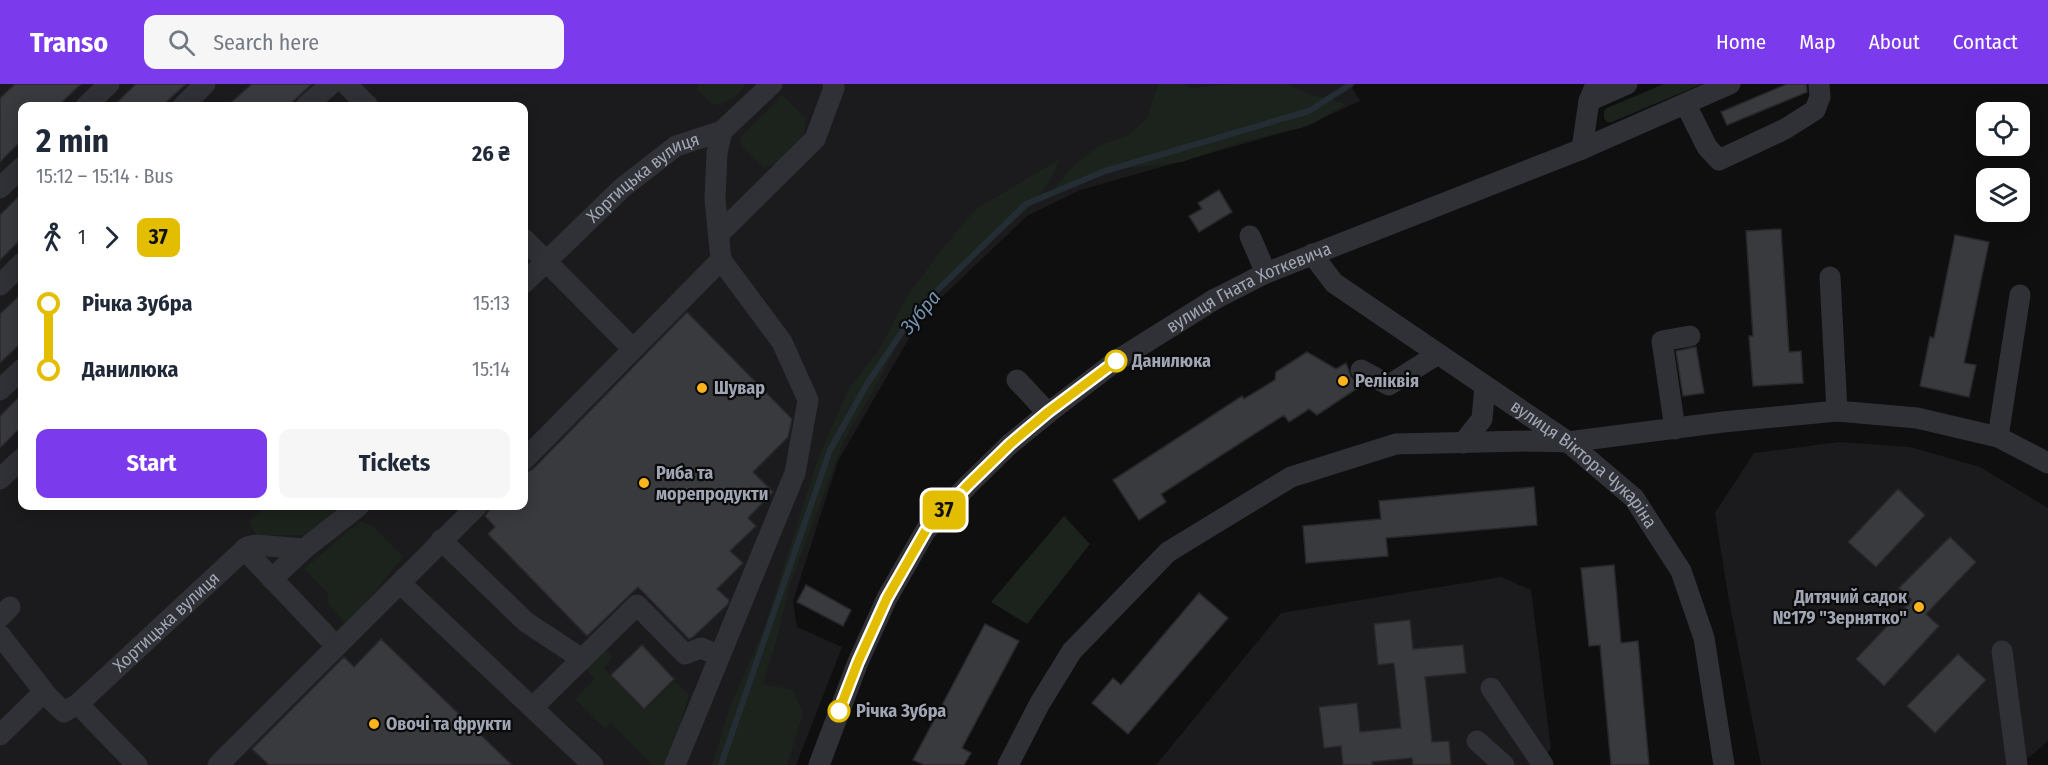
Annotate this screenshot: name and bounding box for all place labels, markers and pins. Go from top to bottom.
marker: Данилюка [1105,350,1127,372]
place label: Данилюка [1131,350,1211,372]
place label: Реліквія [1355,370,1419,392]
marker: Реліквія [1336,374,1350,388]
place label: Шувар [714,377,765,399]
marker: Шувар [695,381,709,395]
place label: Риба та морепродукти [656,462,768,505]
marker: Риба та морепродукти [637,476,651,490]
place label: Дитячий садок №179 "Зернятко" [1773,586,1908,629]
marker: Дитячий садок №179 "Зернятко" [1912,600,1926,614]
marker: Річка Зубра [828,700,850,722]
place label: Річка Зубра [856,700,946,722]
place label: Овочі та фрукти [386,713,511,735]
marker: Овочі та фрукти [367,717,381,731]

